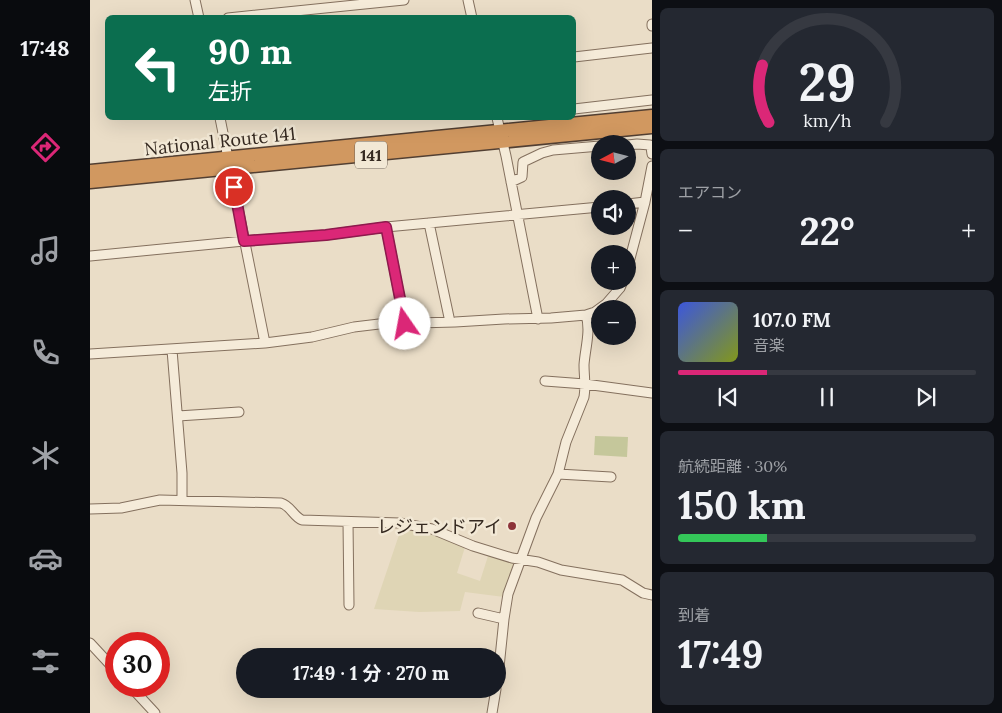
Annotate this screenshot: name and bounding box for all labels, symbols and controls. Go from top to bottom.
text: 90 m [208,29,292,74]
text: 17:48 [20,34,70,62]
icon: left [125,35,190,100]
text: 29 [798,49,856,115]
text: 左折 [208,77,252,105]
text: km/h [803,109,851,132]
street label: National Route 141 [143,122,297,160]
icon: directions [28,130,63,165]
north arrow [591,135,636,180]
map controls [591,135,636,345]
road number: 141 [355,142,387,168]
pin [213,166,255,208]
icon: arrive [220,173,248,201]
text: エアコン [678,182,742,202]
button: sound [591,190,636,235]
text: 22° [799,207,855,255]
text: − [678,213,693,249]
text: + [961,213,976,249]
icon: music [28,233,63,268]
button: + [591,245,636,290]
position arrow [378,297,430,349]
button: − [591,300,636,345]
text: 107.0 FM [753,308,831,332]
icon: phone [28,335,63,370]
text: 音楽 [753,335,785,355]
icon: previous [714,383,742,411]
icon: pause [813,383,841,411]
icon: next [912,383,940,411]
icon: climate [28,438,63,473]
text: 航続距離 · 30% [678,456,787,476]
text: 150 km [678,481,806,529]
place label: レジェンドアイ [377,515,502,538]
marker: レジェンドアイ [506,520,518,532]
icon: car [28,541,63,576]
text: 到着 [678,605,710,625]
text: 17:49 [678,630,763,678]
speed limit sign: 30 [105,632,170,697]
icon: filters [28,644,63,679]
text: 17:49 · 1 分 · 270 m [293,661,449,685]

